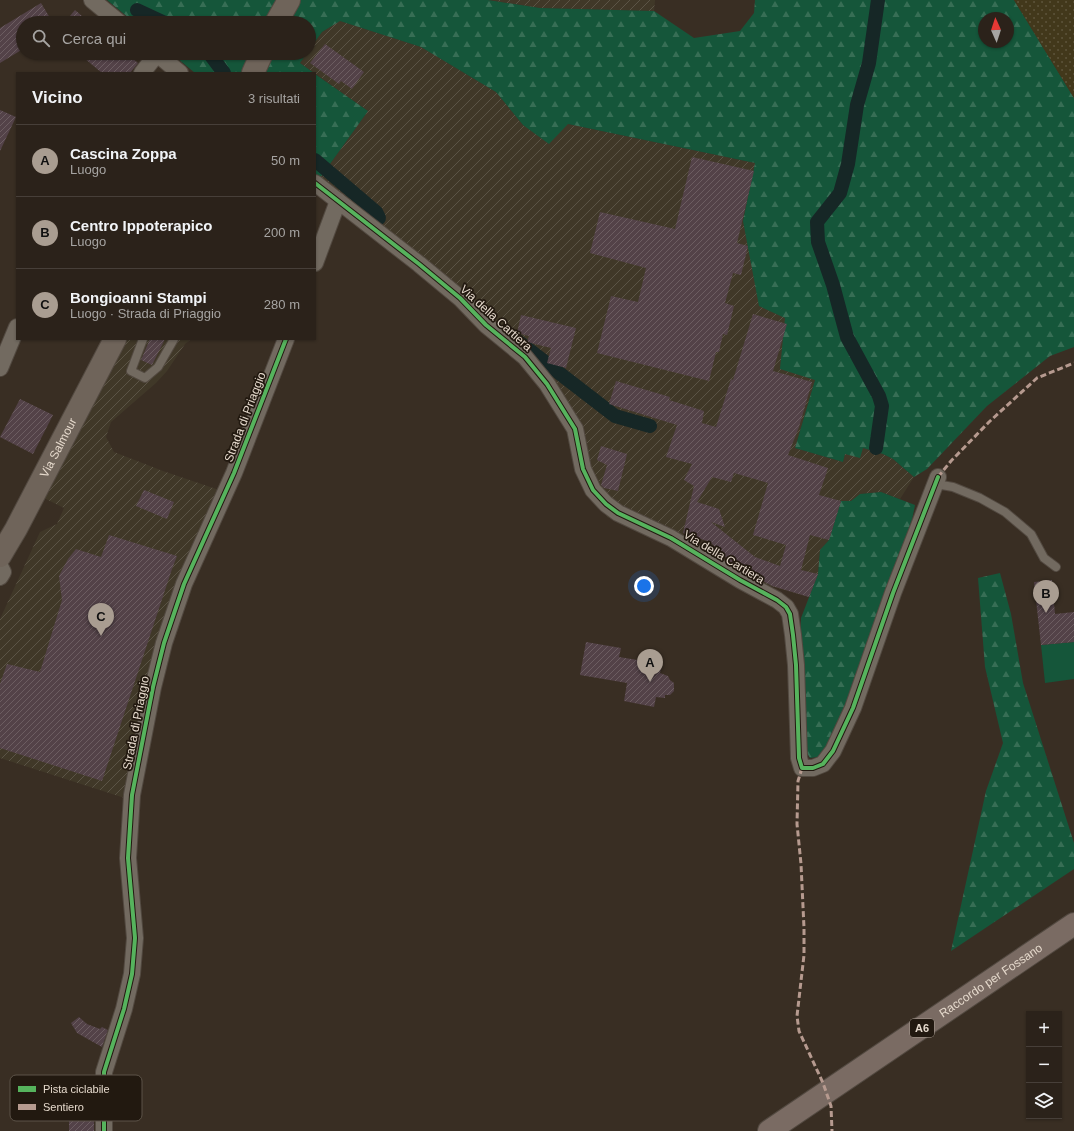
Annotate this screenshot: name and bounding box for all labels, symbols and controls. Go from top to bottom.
north arrow [978,12,1014,48]
search box [16,16,316,60]
icon: search [30,27,52,49]
text: Cerca qui [62,30,126,47]
text: Vicino [32,88,83,107]
text: 3 risultati [248,91,300,106]
text: Cascina Zoppa [70,145,177,162]
text: A [40,153,50,168]
text: 50 m [271,153,300,168]
text: Luogo [70,162,106,177]
text: Centro Ippoterapico [70,217,213,234]
text: B [40,225,50,240]
text: 200 m [264,225,300,240]
text: Luogo [70,234,106,249]
street label: Via della Cartiera [457,282,535,354]
text: Bongioanni Stampi [70,289,207,306]
text: C [40,297,50,312]
text: 280 m [264,297,300,312]
text: Luogo · Strada di Priaggio [70,306,221,321]
street label: Strada di Priaggio [221,370,269,464]
street label: Via Salmour [37,416,80,480]
street label: Via della Cartiera [681,527,767,587]
your location [634,576,654,596]
pin: B [1033,580,1059,613]
pin: C [88,603,114,636]
pin: A [637,649,663,682]
street label: Strada di Priaggio [120,675,152,771]
street label: Raccordo per Fossano [937,940,1045,1020]
map controls [1026,1011,1062,1119]
button: + [1026,1011,1062,1047]
road number: A6 [910,1019,934,1037]
button: − [1026,1047,1062,1083]
legend [10,1075,142,1121]
text: Pista ciclabile [43,1083,110,1095]
button: layers [1026,1083,1062,1119]
text: Sentiero [43,1101,84,1113]

